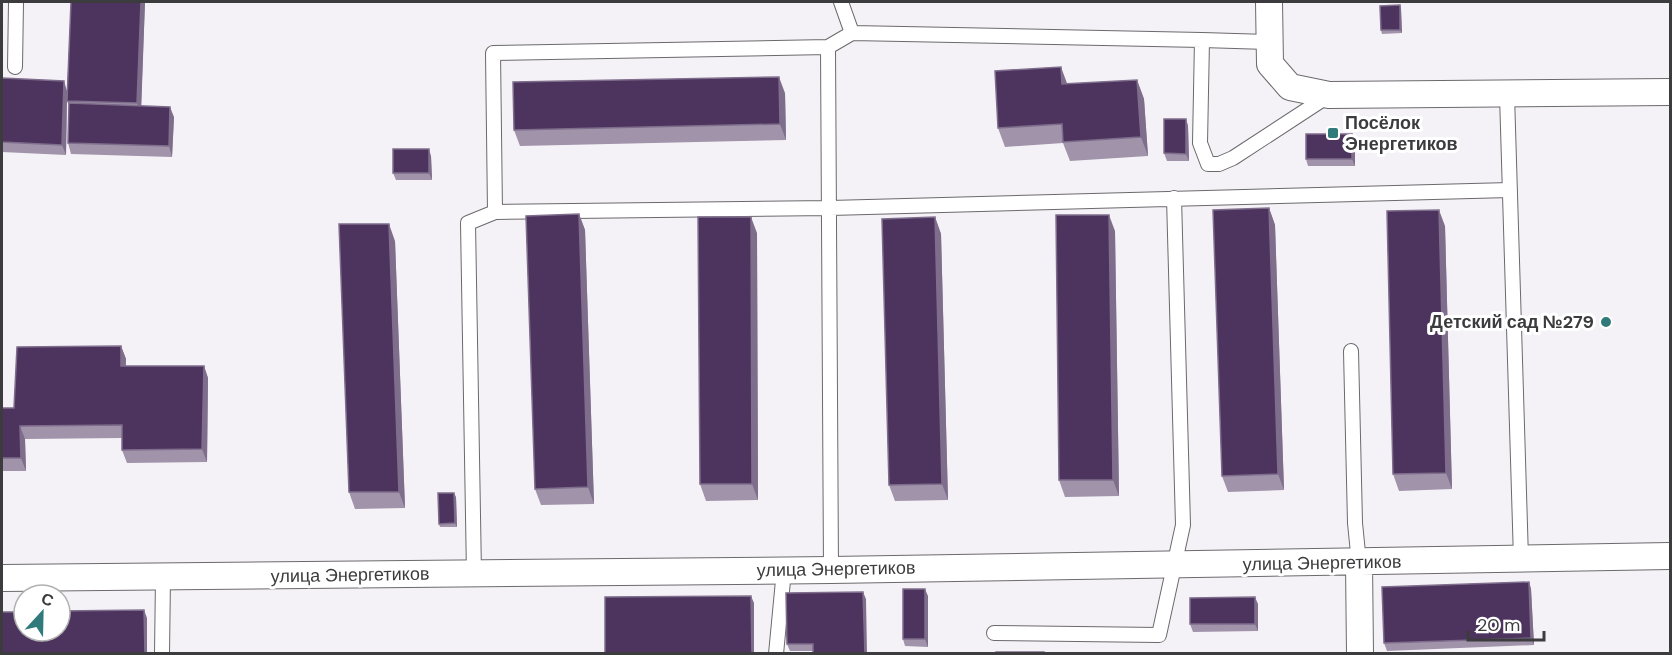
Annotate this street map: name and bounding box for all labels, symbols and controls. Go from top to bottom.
place label: Посёлок Энергетиков [1345,111,1458,156]
marker: Посёлок Энергетиков [1326,126,1340,140]
place label: Детский сад №279 [1430,310,1594,334]
marker: Детский сад №279 [1599,315,1613,329]
street label: улица Энергетиков [1242,550,1402,576]
street label: улица Энергетиков [756,556,916,582]
street label: улица Энергетиков [270,562,430,588]
north arrow [12,583,72,643]
text: С [38,588,57,612]
scale bar [1468,604,1544,642]
text: 20 m [1477,613,1520,637]

